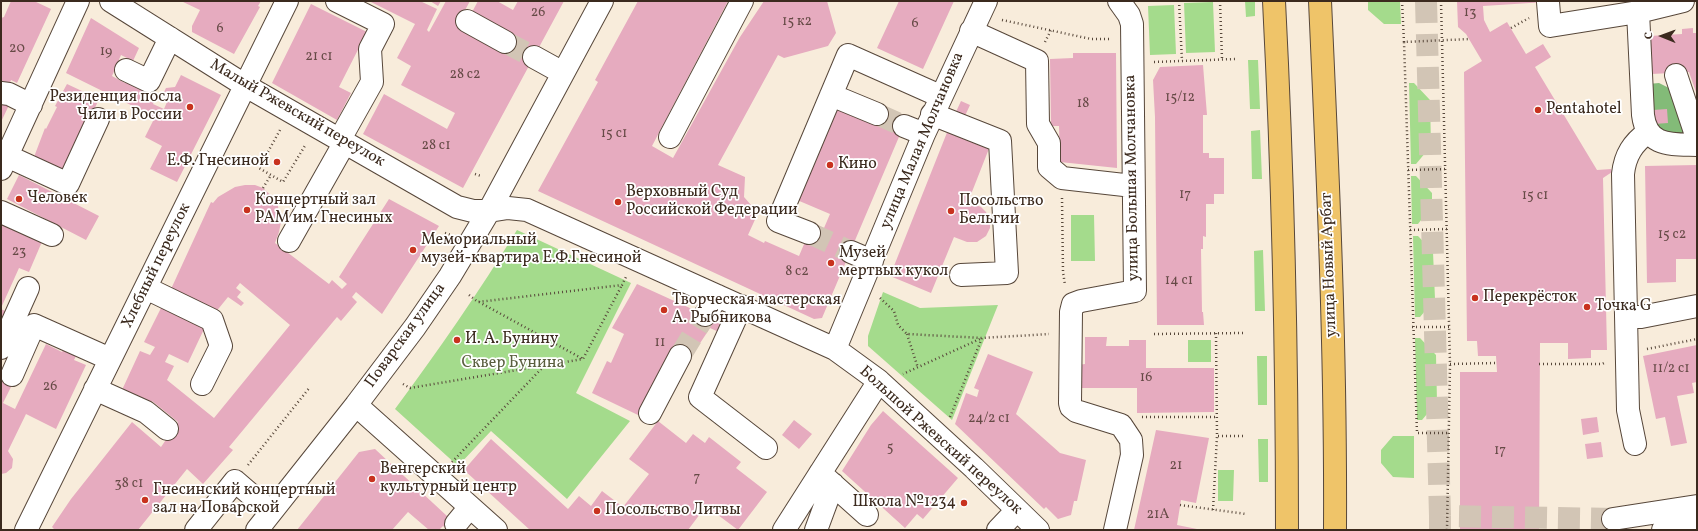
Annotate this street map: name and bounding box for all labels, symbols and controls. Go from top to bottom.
house number: 26 [531,5,545,21]
house number: 13 [1464,5,1476,21]
house number: 15 к2 [782,14,812,30]
house number: 6 [911,16,919,32]
north arrow [1642,16,1682,56]
house number: 6 [216,21,224,37]
text: С [1642,32,1657,39]
house number: 20 [9,41,25,57]
house number: 19 [100,44,112,60]
house number: 21 с1 [305,49,333,65]
street label: улица Малая Молчановка [877,50,969,232]
street label: Малый Ржевский переулок [206,56,388,172]
house number: 28 с2 [449,67,481,83]
street label: улица Большая Молчановка [1122,75,1144,281]
place label: Резиденция посла Чили в России [50,88,182,126]
house number: 15/12 [1165,90,1195,106]
house number: 18 [1077,96,1089,112]
place label: Pentahotel [1546,100,1622,120]
marker: Резиденция посла Чили в России [185,102,195,112]
marker: Pentahotel [1533,105,1543,115]
house number: 15 с1 [601,126,627,142]
house number: 28 с1 [421,138,451,154]
place label: Е.Ф. Гнесиной [167,152,269,172]
place label: Кино [838,155,877,175]
marker: Е.Ф. Гнесиной [272,157,282,167]
marker: Кино [825,160,835,170]
place label: Верховный Суд Российской Федерации [626,183,798,221]
house number: 17 [1179,187,1191,203]
house number: 15 с1 [1522,188,1548,204]
place label: Человек [27,189,87,209]
place label: Концертный зал РАМ им. Гнесиных [255,191,392,229]
place label: Посольство Бельгии [959,192,1043,230]
street label: улица Новый Арбат [1318,192,1342,338]
marker: Человек [14,194,24,204]
marker: Верховный Суд Российской Федерации [613,197,623,207]
street label: Хлебный переулок [118,200,196,332]
marker: Концертный зал РАМ им. Гнесиных [242,205,252,215]
marker: Посольство Бельгии [946,206,956,216]
house number: 15 с2 [1658,227,1686,243]
place label: Мемориальный музей-квартира Е.Ф.Гнесиной [421,231,642,269]
house number: 23 [12,244,26,260]
place label: Музей мертвых кукол [839,244,948,282]
marker: Мемориальный музей-квартира Е.Ф.Гнесиной [408,245,418,255]
marker: Музей мертвых кукол [826,258,836,268]
house number: 8 с2 [785,264,809,280]
house number: 14 с1 [1165,273,1193,289]
street label: Поварская улица [362,280,450,392]
place label: Перекрёсток [1483,288,1577,308]
place label: Творческая мастерская А. Рыбникова [672,291,841,329]
marker: Перекрёсток [1470,293,1480,303]
place label: Точка G [1595,297,1652,317]
marker: Точка G [1582,302,1592,312]
marker: Творческая мастерская А. Рыбникова [659,305,669,315]
place label: И. А. Бунину [465,330,559,350]
marker: И. А. Бунину [452,335,462,345]
house number: 11 [655,335,665,351]
park label: Сквер Бунина [462,354,564,374]
house number: 11/2 с1 [1652,361,1690,377]
street label: Большой Ржевский переулок [854,363,1026,519]
house number: 16 [1140,370,1152,386]
house number: 26 [43,379,57,395]
house number: 24/2 с1 [968,411,1010,427]
house number: 5 [887,440,893,456]
house number: 17 [1494,443,1506,459]
house number: 21 [1170,458,1182,474]
place label: Венгерский культурный центр [380,460,517,498]
house number: 7 [694,470,700,486]
marker: Венгерский культурный центр [367,474,377,484]
house number: 38 с1 [115,476,143,492]
place label: Гнесинский концертный зал на Поварской [153,481,336,519]
place label: Школа №1234 [852,493,956,513]
marker: Гнесинский концертный зал на Поварской [140,495,150,505]
marker: Школа №1234 [959,498,969,508]
place label: Посольство Литвы [605,501,741,521]
marker: Посольство Литвы [592,506,602,516]
house number: 21А [1147,507,1169,523]

